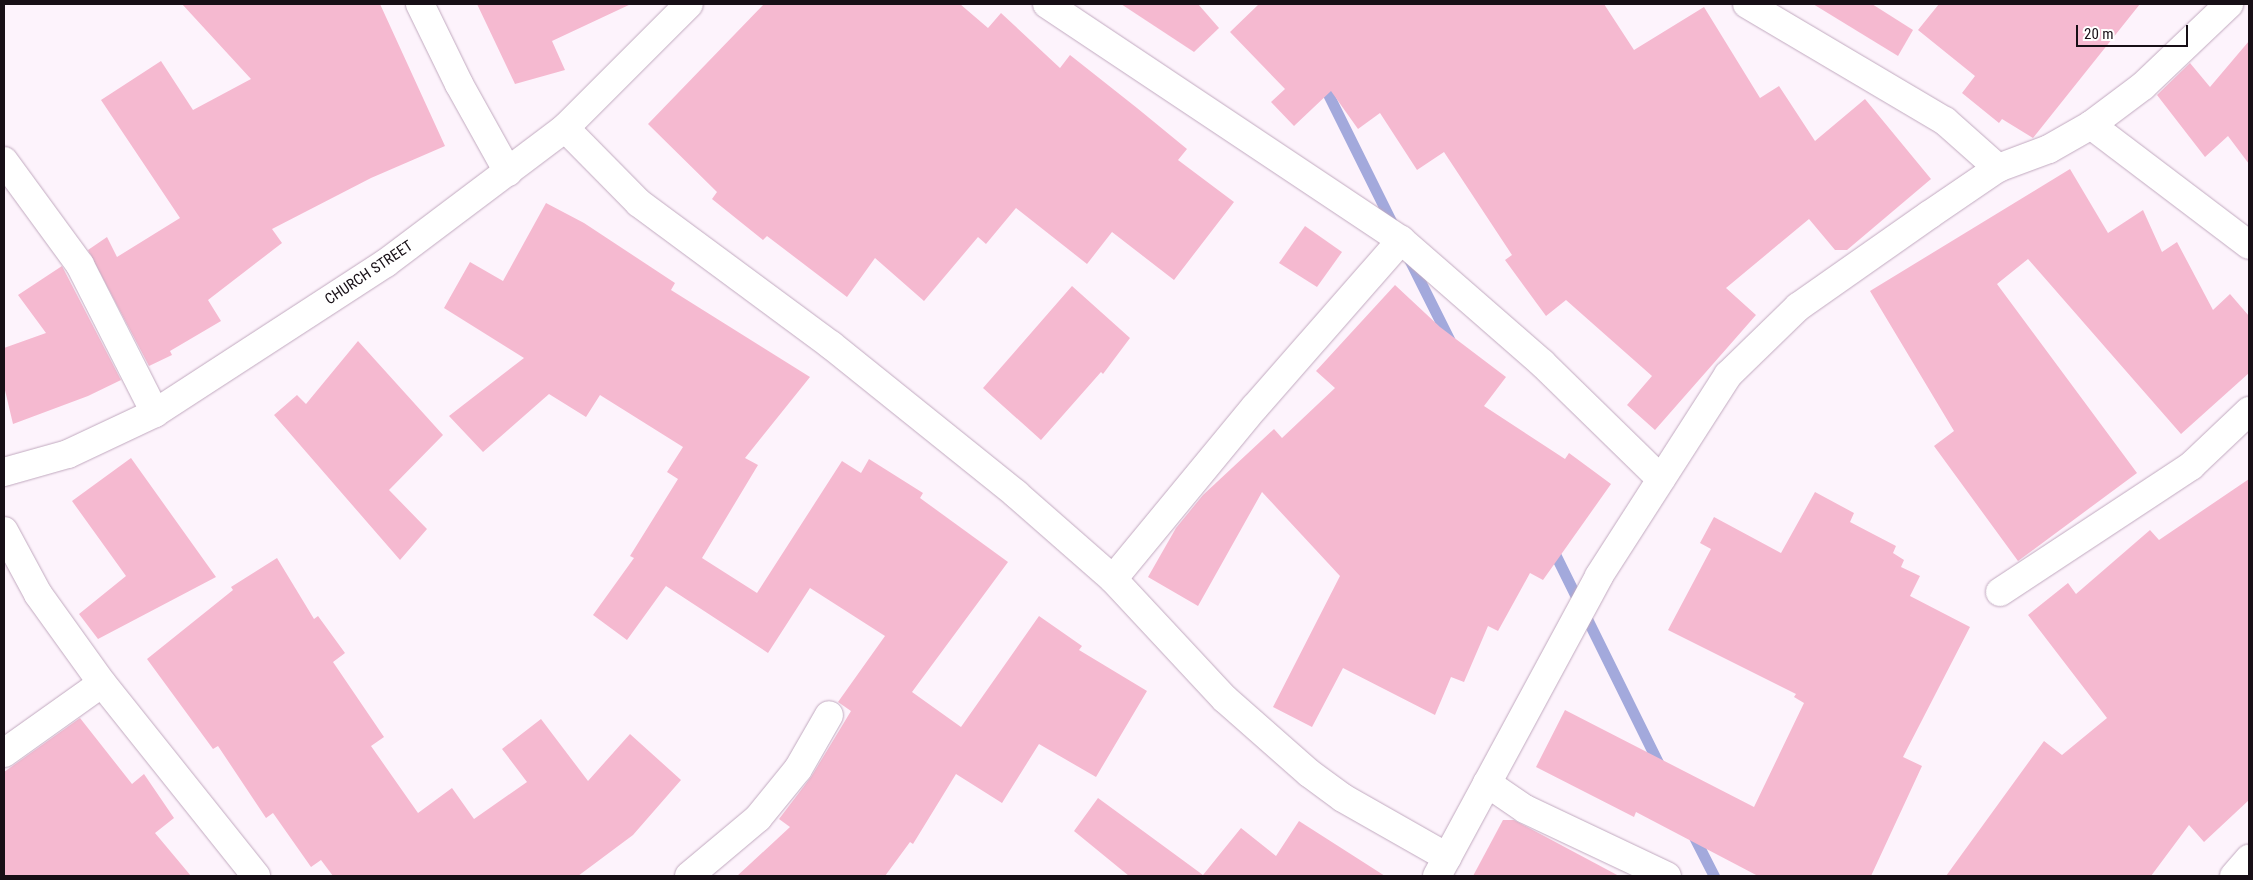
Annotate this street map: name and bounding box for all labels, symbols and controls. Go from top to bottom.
scale bar [2078,15,2190,47]
text: 20 m [2084,25,2114,43]
street label: CHURCH STREET [322,237,416,309]

